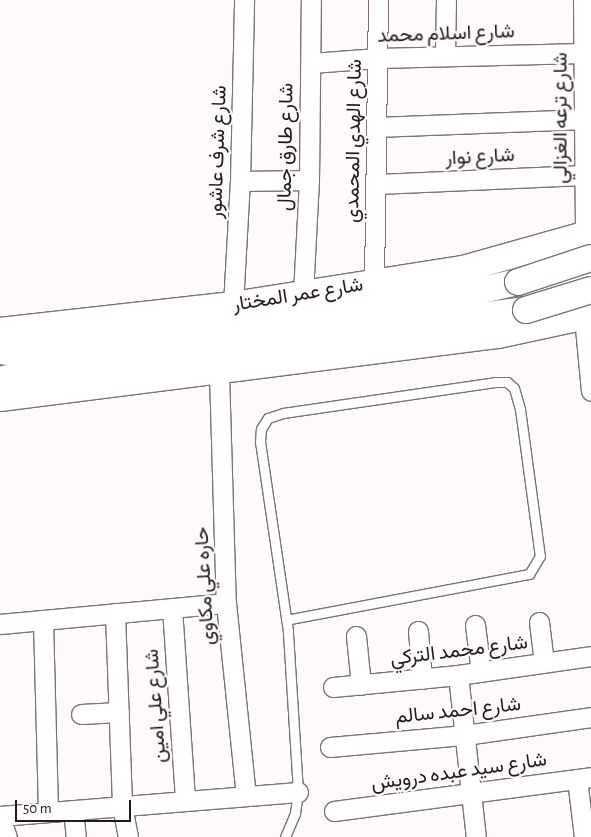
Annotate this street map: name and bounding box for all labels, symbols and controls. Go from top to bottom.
street label: شارع اسلام محمد [377,20,515,48]
street label: شارع ترعه الغزالي [549,52,573,184]
street label: شارع الهدي المحمدي [341,59,367,223]
street label: شارع طارق جمال [273,83,299,211]
street label: شارع شرف عاشور [204,85,232,219]
street label: شارع نوار [445,143,515,171]
street label: شارع عمر المختار [231,273,365,317]
street label: حاره علي مكاوي [190,526,220,646]
street label: شارع محمد التركي [389,631,529,671]
street label: شارع علي امين [140,648,172,764]
street label: شارع احمد سالم [394,692,522,730]
street label: شارع سيد عبده درويش [370,748,548,796]
scale bar [18,790,134,822]
text: 50 m [23,801,52,816]

